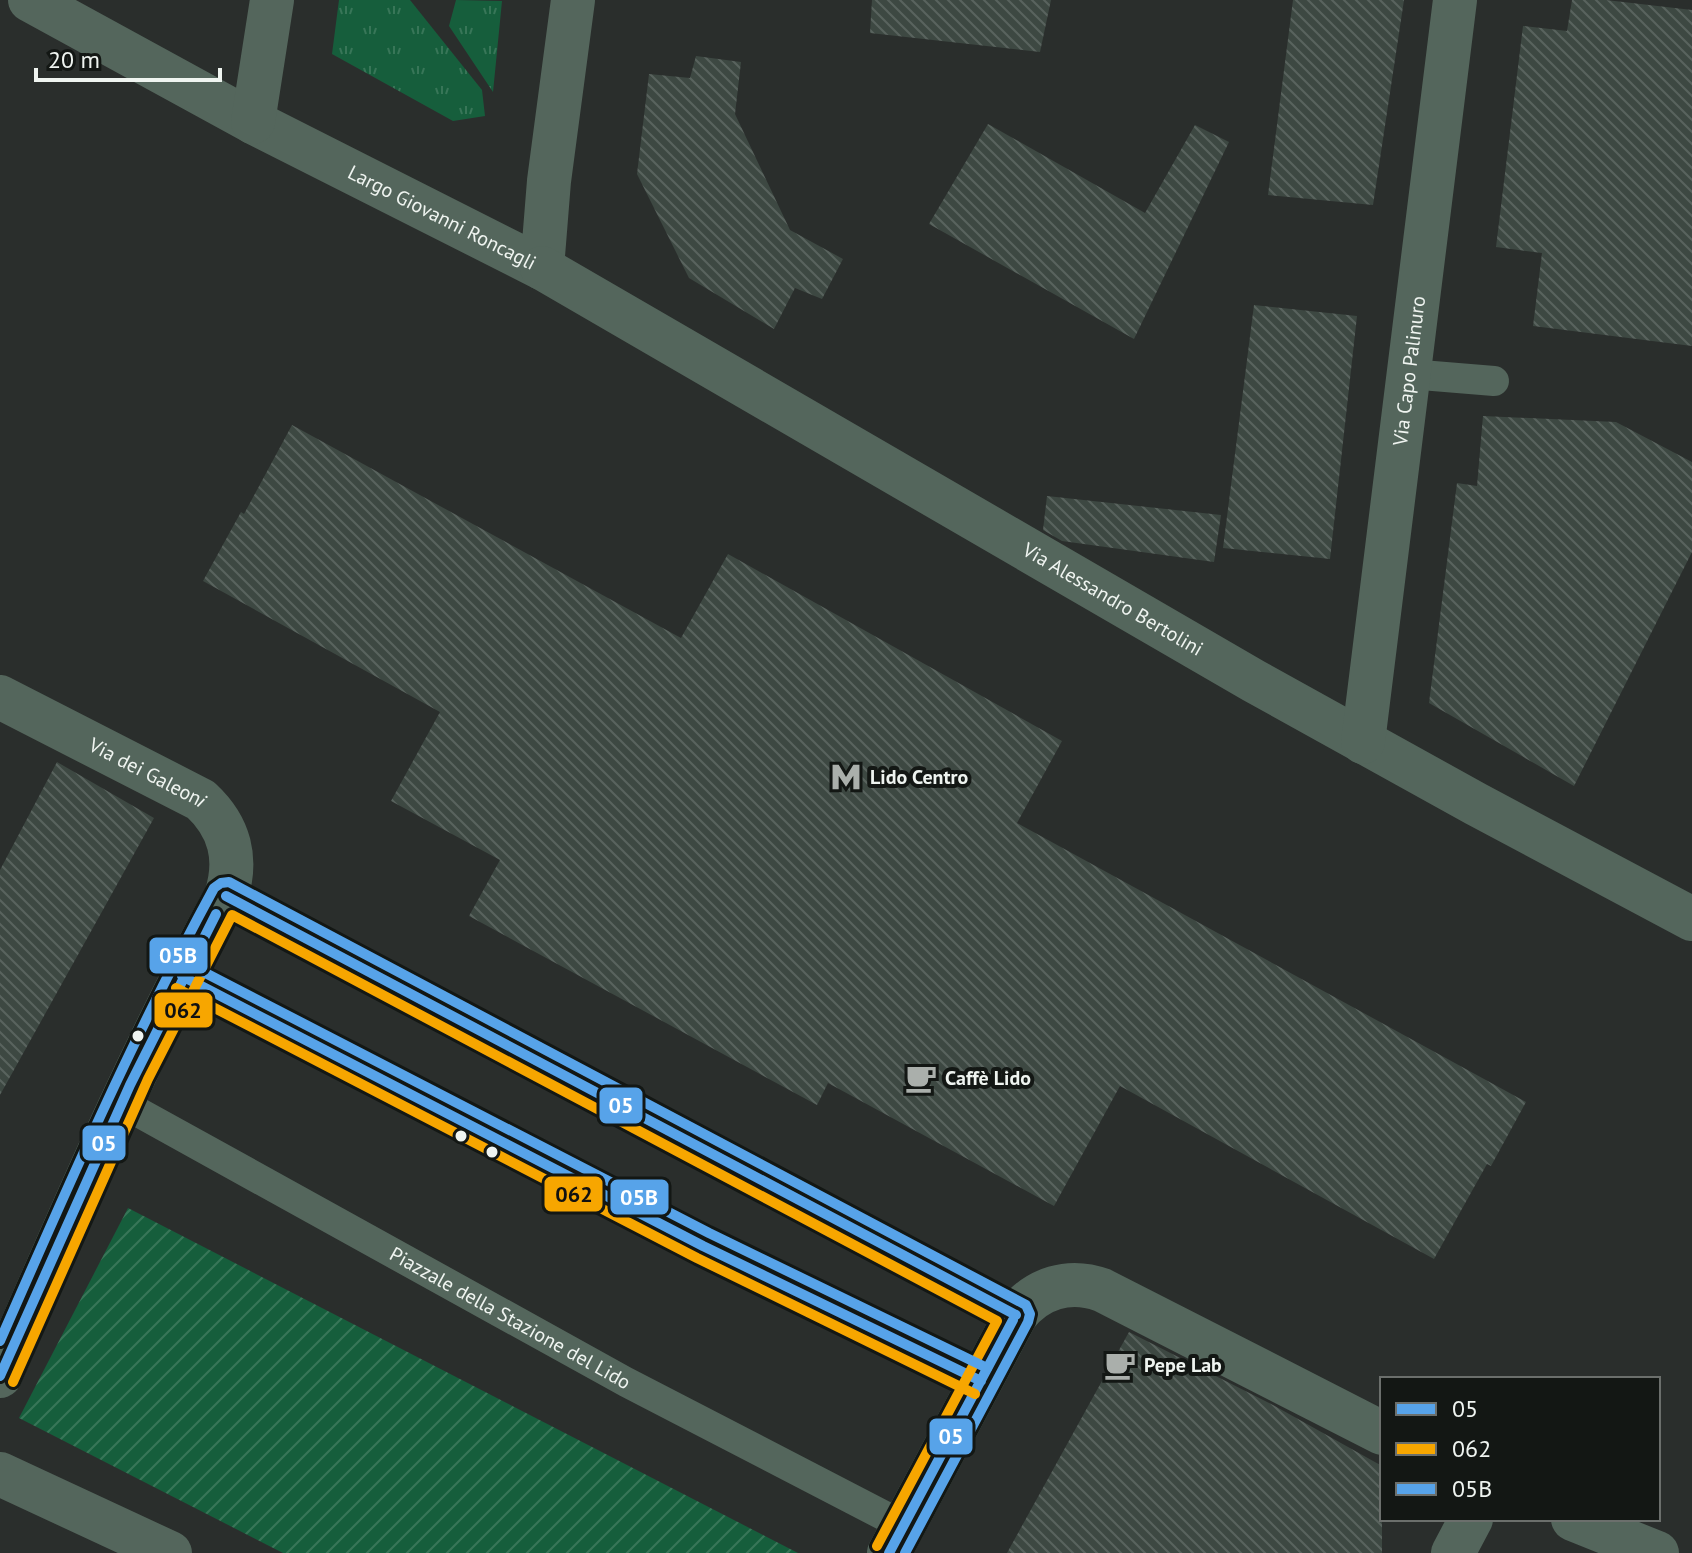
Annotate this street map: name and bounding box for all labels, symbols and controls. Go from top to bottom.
scale bar [36,32,220,82]
text: 20 m [48,44,100,75]
street label: Largo Giovanni Roncagli [344,159,540,276]
street label: Via Capo Palinuro [1387,294,1431,448]
street label: Via Alessandro Bertolini [1017,536,1208,662]
street label: Via dei Galeoni [84,731,213,813]
metro station icon: Lido Centro [829,760,863,794]
place label: Lido Centro [870,764,968,790]
line badge: 05B [148,936,209,975]
text: 05B [159,941,197,969]
line badge: 062 [153,991,214,1029]
text: 062 [164,996,202,1024]
unlabelled marker [130,1028,146,1044]
cafe icon: Caffè Lido [904,1061,938,1095]
place label: Caffè Lido [945,1065,1031,1091]
line badge: 05 [598,1086,644,1125]
text: 05 [609,1091,633,1119]
line badge: 05 [81,1124,127,1162]
unlabelled marker [453,1128,469,1144]
text: 05 [92,1129,116,1157]
unlabelled marker [484,1144,500,1160]
line badge: 062 [543,1175,604,1213]
line badge: 05B [609,1178,670,1216]
text: 062 [555,1180,593,1208]
text: 05B [620,1183,658,1211]
street label: Piazzale della Stazione del Lido [385,1241,635,1395]
cafe icon: Pepe Lab [1103,1348,1137,1382]
place label: Pepe Lab [1144,1352,1222,1378]
legend [1380,1377,1660,1521]
text: 05 [1452,1393,1478,1424]
line badge: 05 [928,1417,974,1456]
text: 05 [939,1422,963,1450]
text: 062 [1452,1433,1491,1464]
text: 05B [1452,1473,1492,1504]

